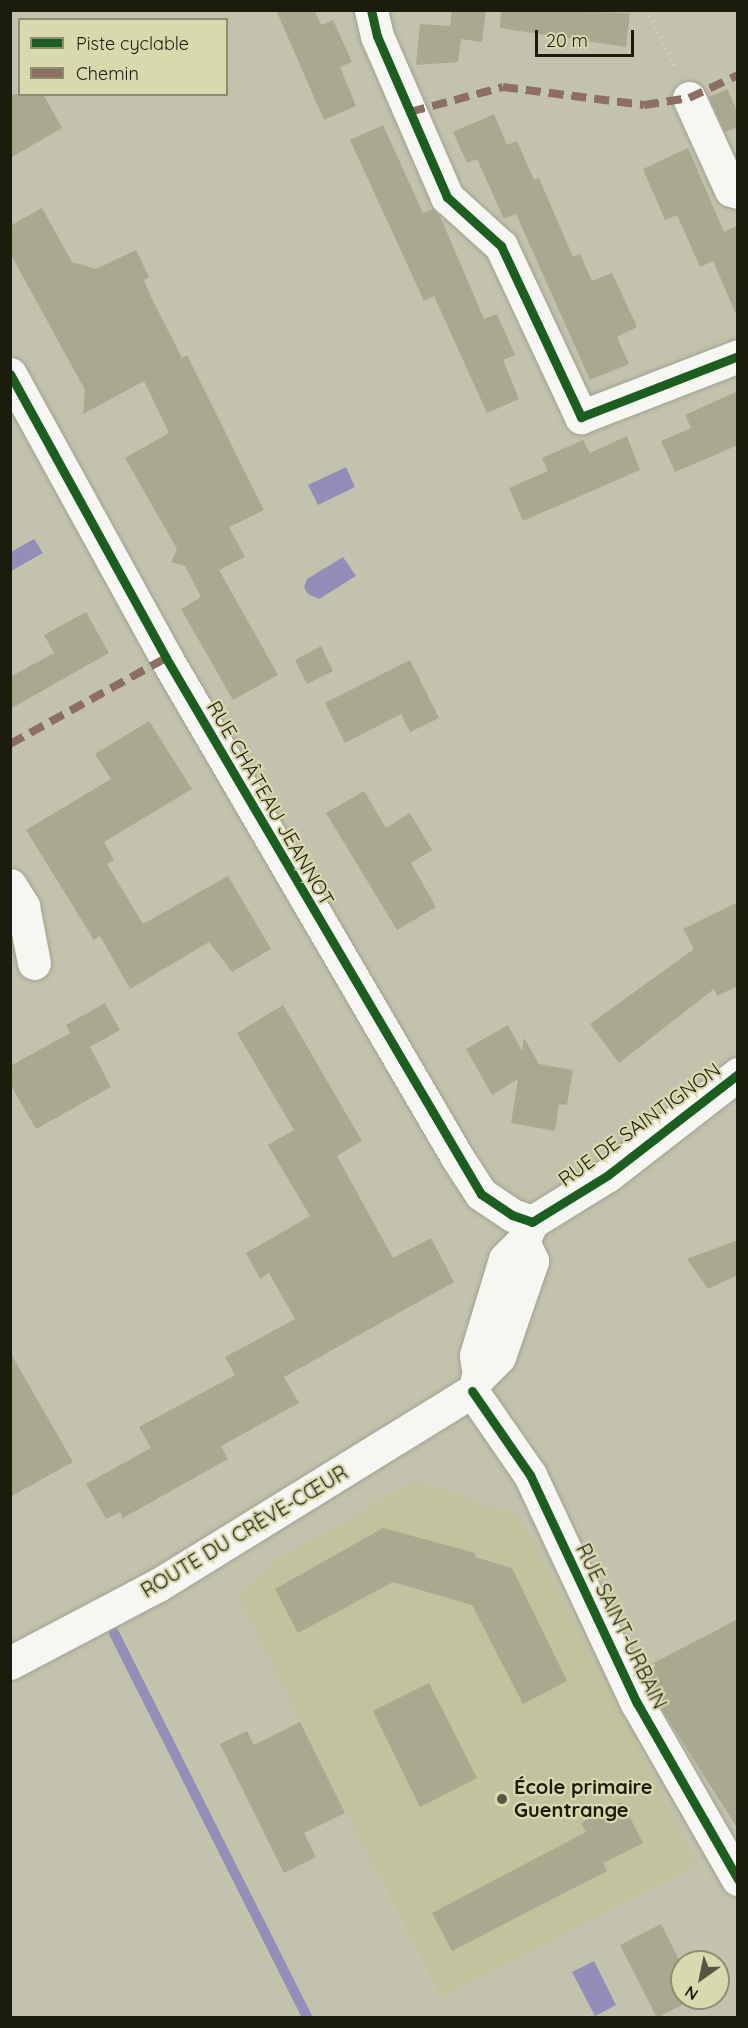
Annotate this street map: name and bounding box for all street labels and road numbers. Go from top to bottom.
street label: RUE CHÂTEAU JEANNOT [202,696,340,910]
street label: RUE DE SAINTIGNON [553,1057,725,1191]
street label: ROUTE DU CRÈVE-CŒUR [136,1460,352,1602]
street label: RUE SAINT-URBAIN [572,1539,672,1713]

